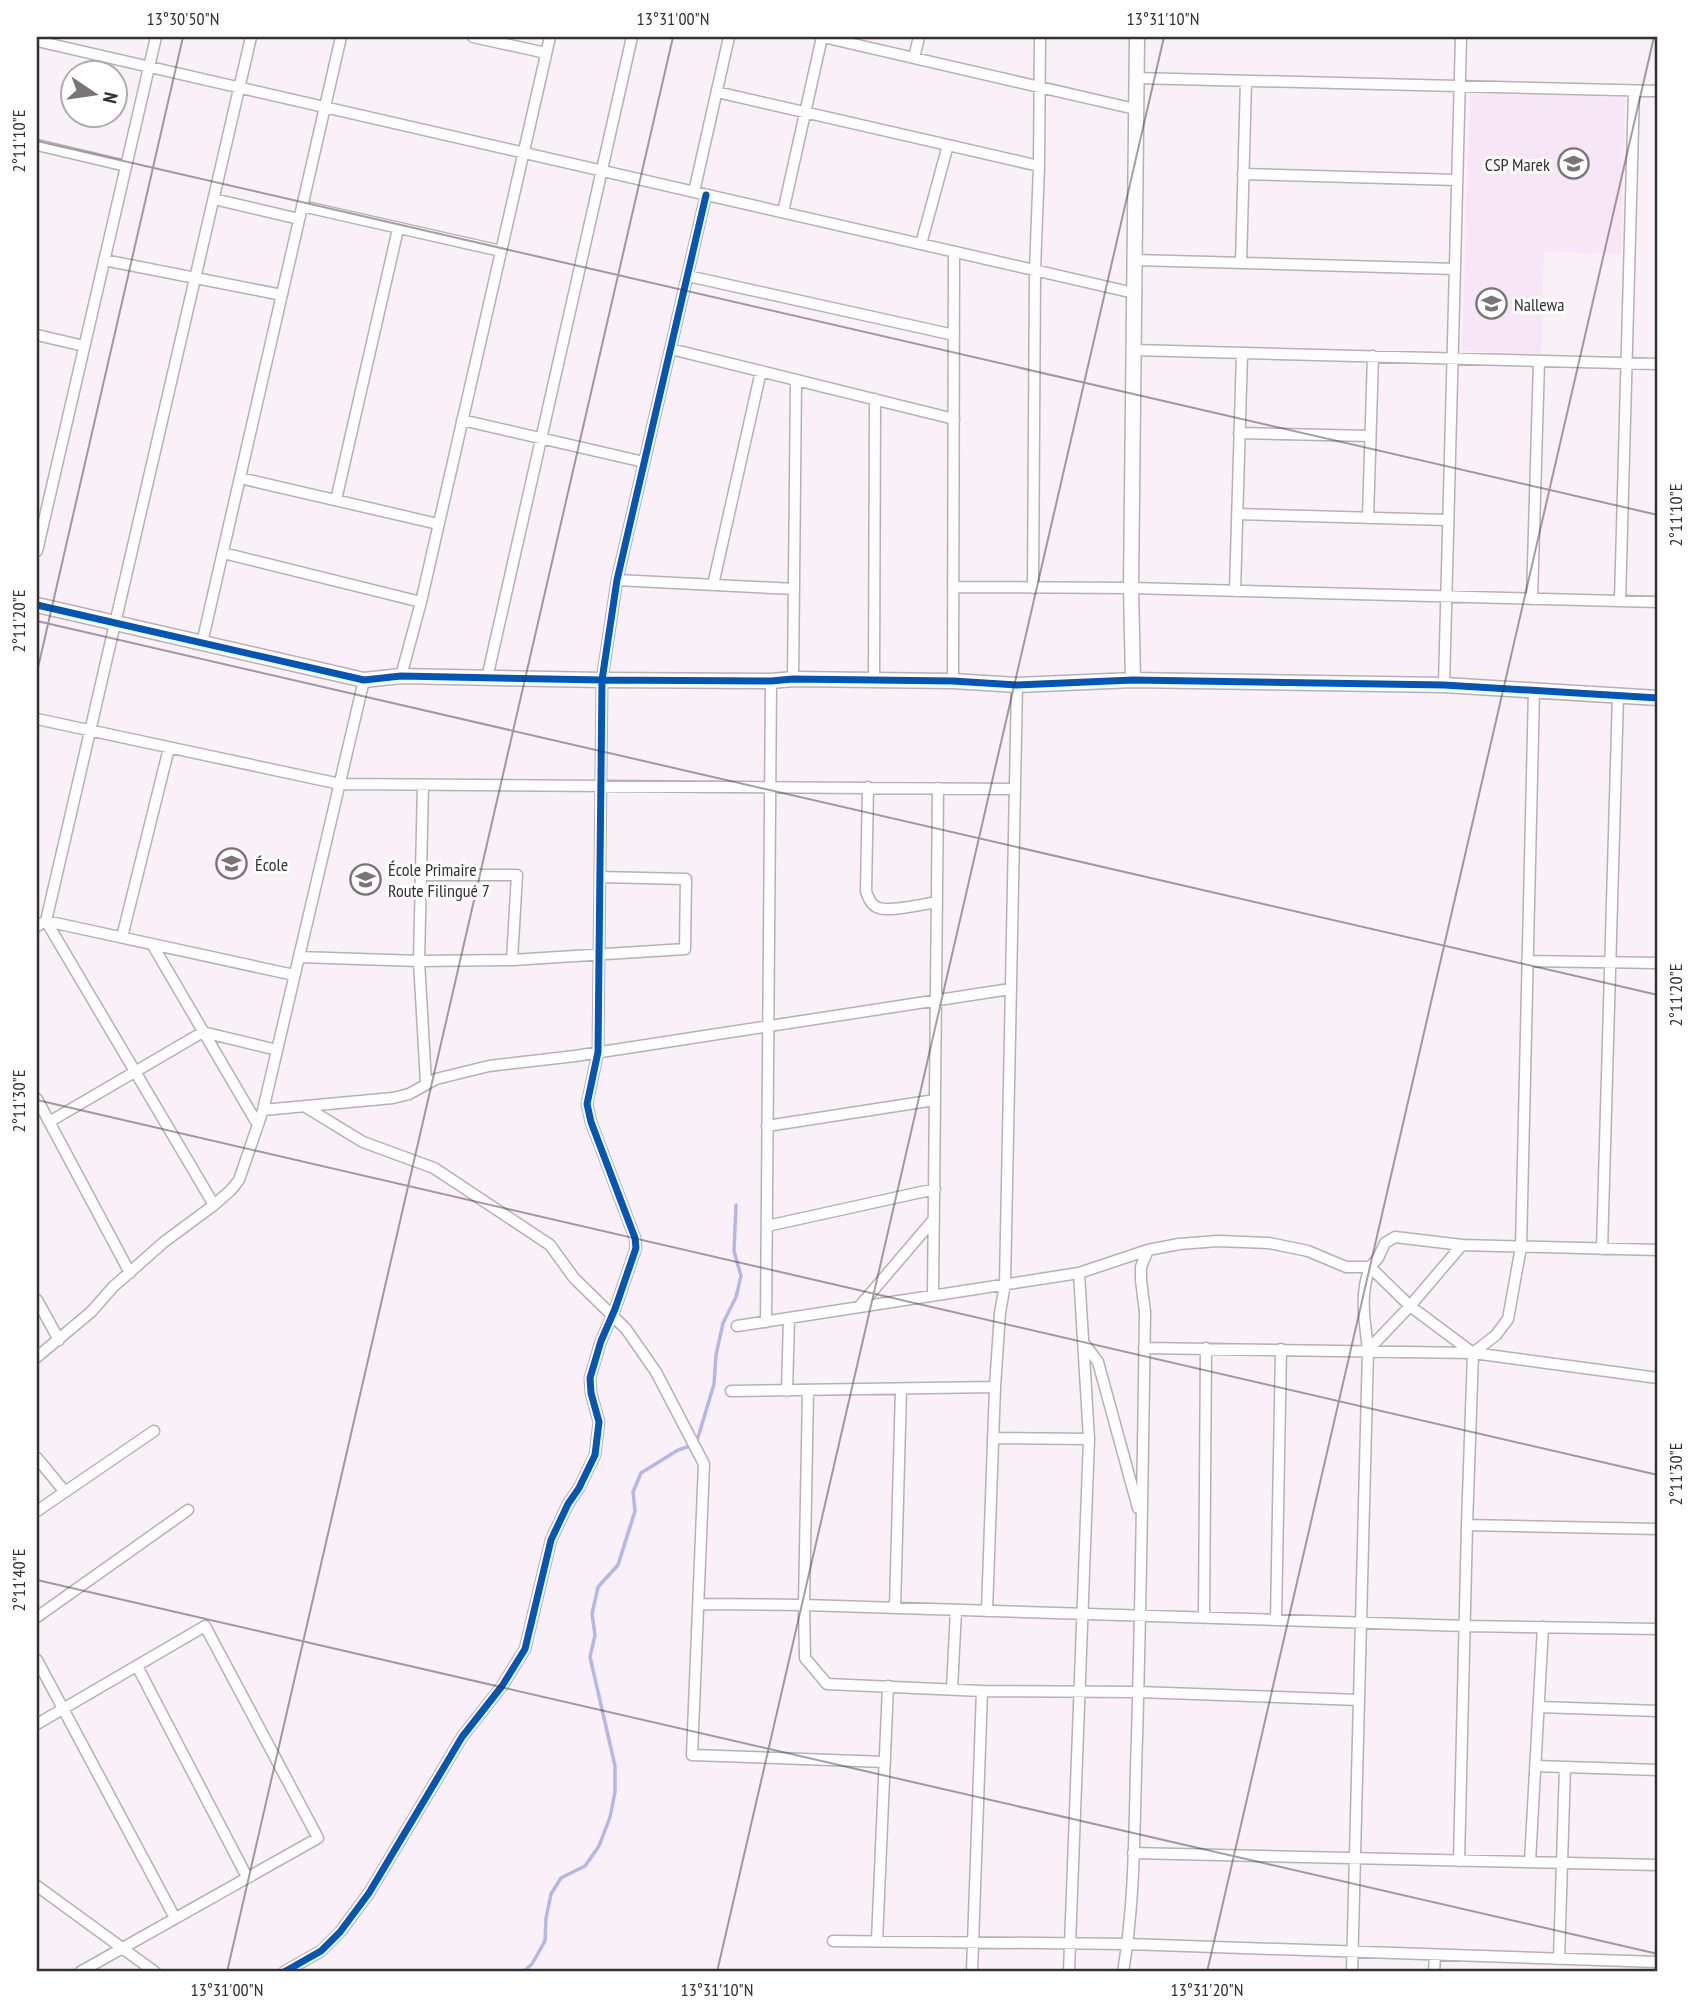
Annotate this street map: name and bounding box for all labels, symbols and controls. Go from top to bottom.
text: 13°30'50"N [147,7,219,30]
text: 13°31'00"N [637,7,709,30]
text: 13°31'10"N [1127,7,1199,30]
north arrow [60,60,130,130]
text: N [98,90,123,106]
text: 2°11'10"E [7,110,30,172]
school or university icon: CSP Marek [1556,147,1590,181]
place label: CSP Marek [1485,153,1550,176]
school or university icon: Nallewa [1474,287,1508,321]
place label: Nallewa [1514,293,1564,316]
text: 2°11'10"E [1664,484,1687,546]
text: 2°11'20"E [7,590,30,652]
school or university icon: École [215,847,249,881]
place label: École [255,853,288,876]
place label: École Primaire Route Filingué 7 [388,858,490,902]
school or university icon: École Primaire Route Filingué 7 [348,862,382,896]
text: 2°11'20"E [1664,964,1687,1026]
text: 2°11'30"E [7,1070,30,1132]
text: 2°11'30"E [1664,1443,1687,1505]
text: 2°11'40"E [7,1549,30,1611]
text: 13°31'00"N [191,1978,263,2001]
text: 13°31'10"N [681,1978,753,2001]
text: 13°31'20"N [1171,1978,1243,2001]

